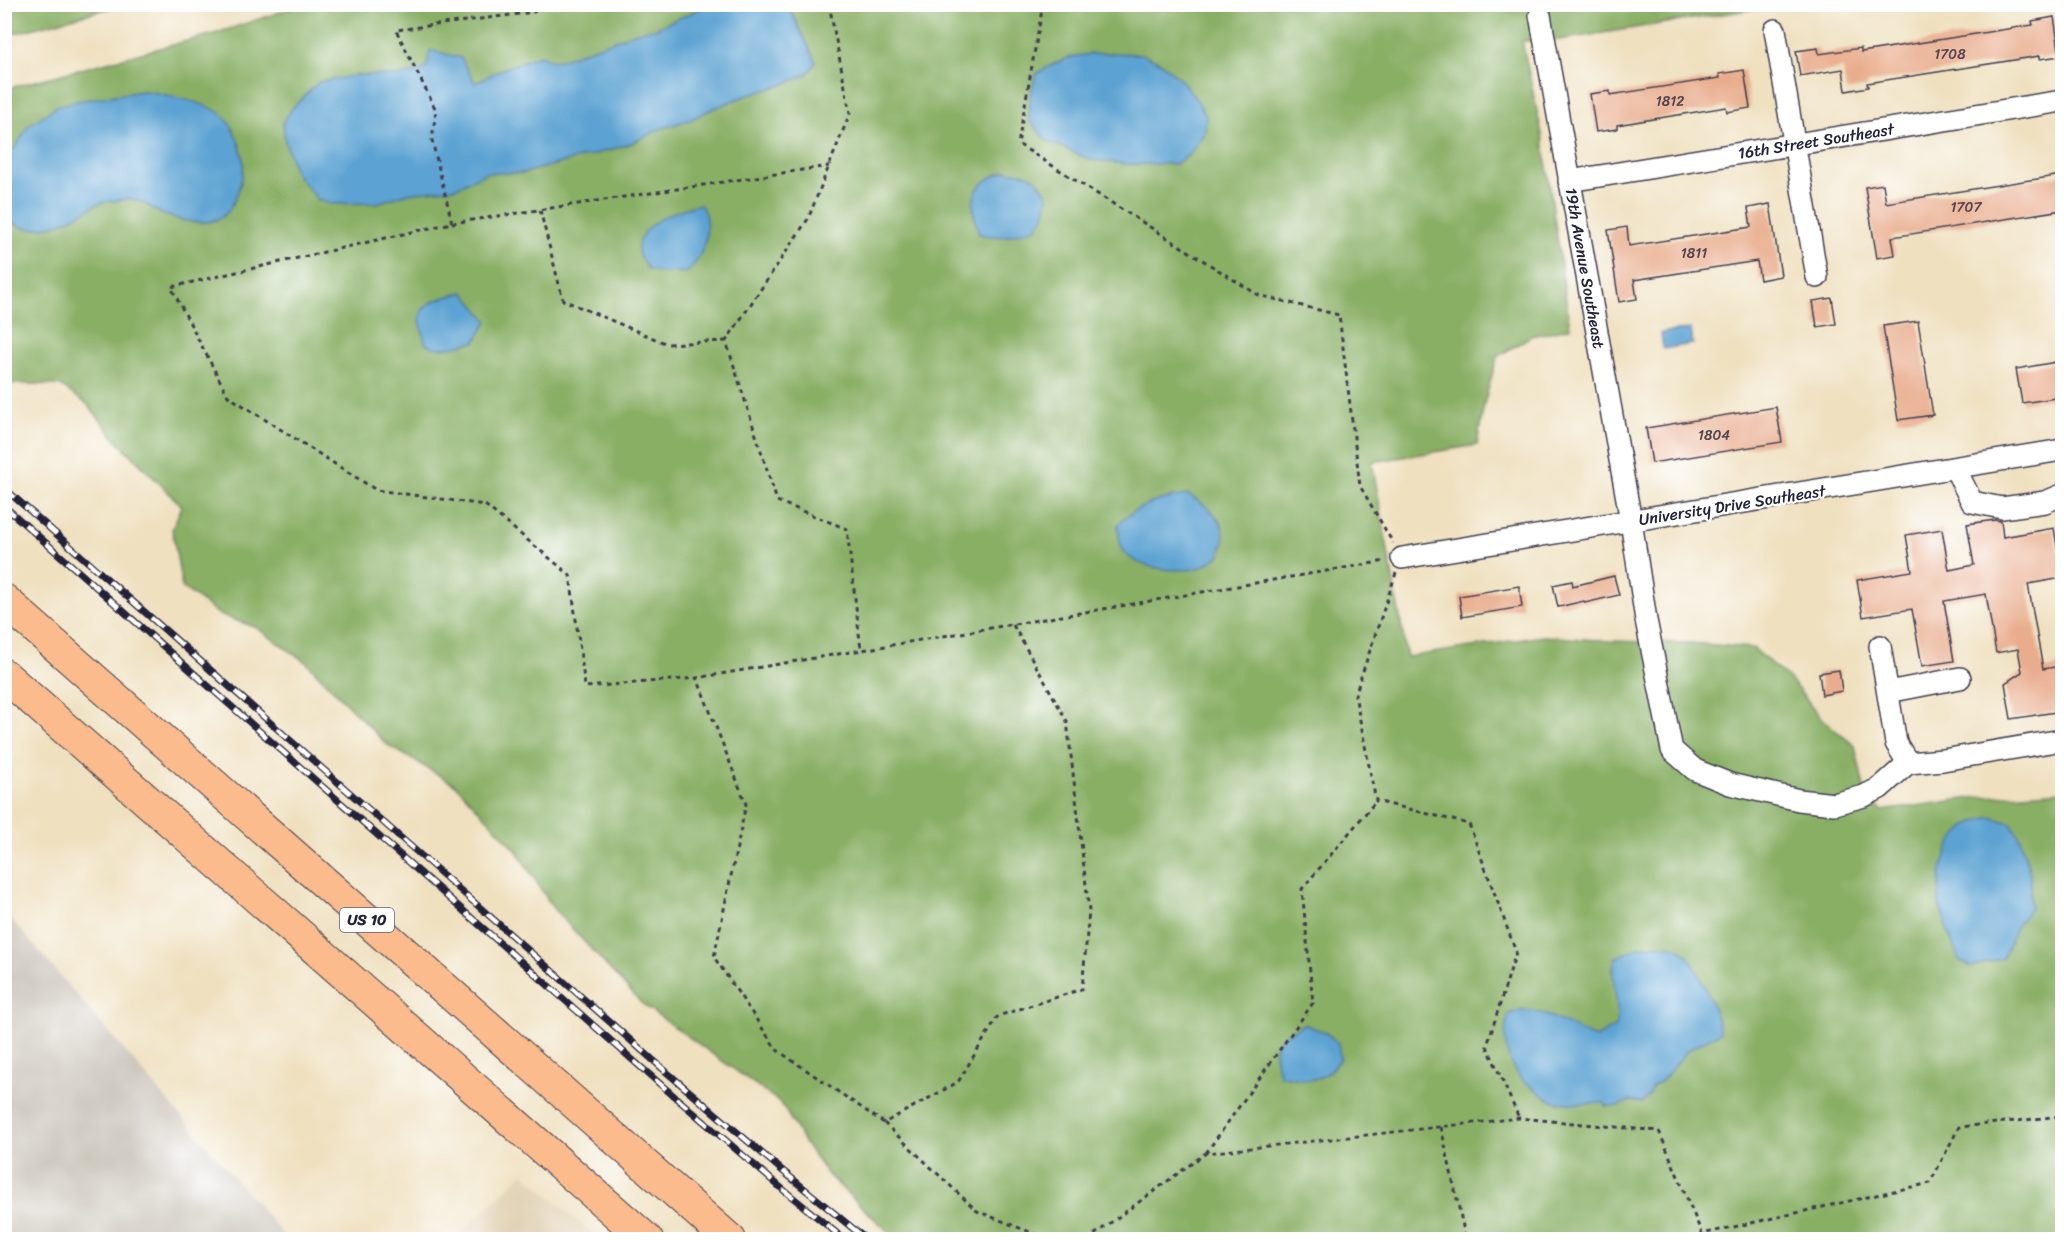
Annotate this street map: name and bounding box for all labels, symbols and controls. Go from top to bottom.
house number: 1708 [1934,42,1966,67]
house number: 1812 [1656,89,1684,114]
street label: 16th Street Southeast [1736,114,1897,168]
street label: 19th Avenue Southeast [1557,185,1613,351]
house number: 1707 [1951,195,1982,220]
house number: 1811 [1681,241,1707,266]
house number: 1804 [1698,423,1730,448]
street label: University Drive Southeast [1636,476,1828,534]
road number: US 10 [340,908,394,932]

